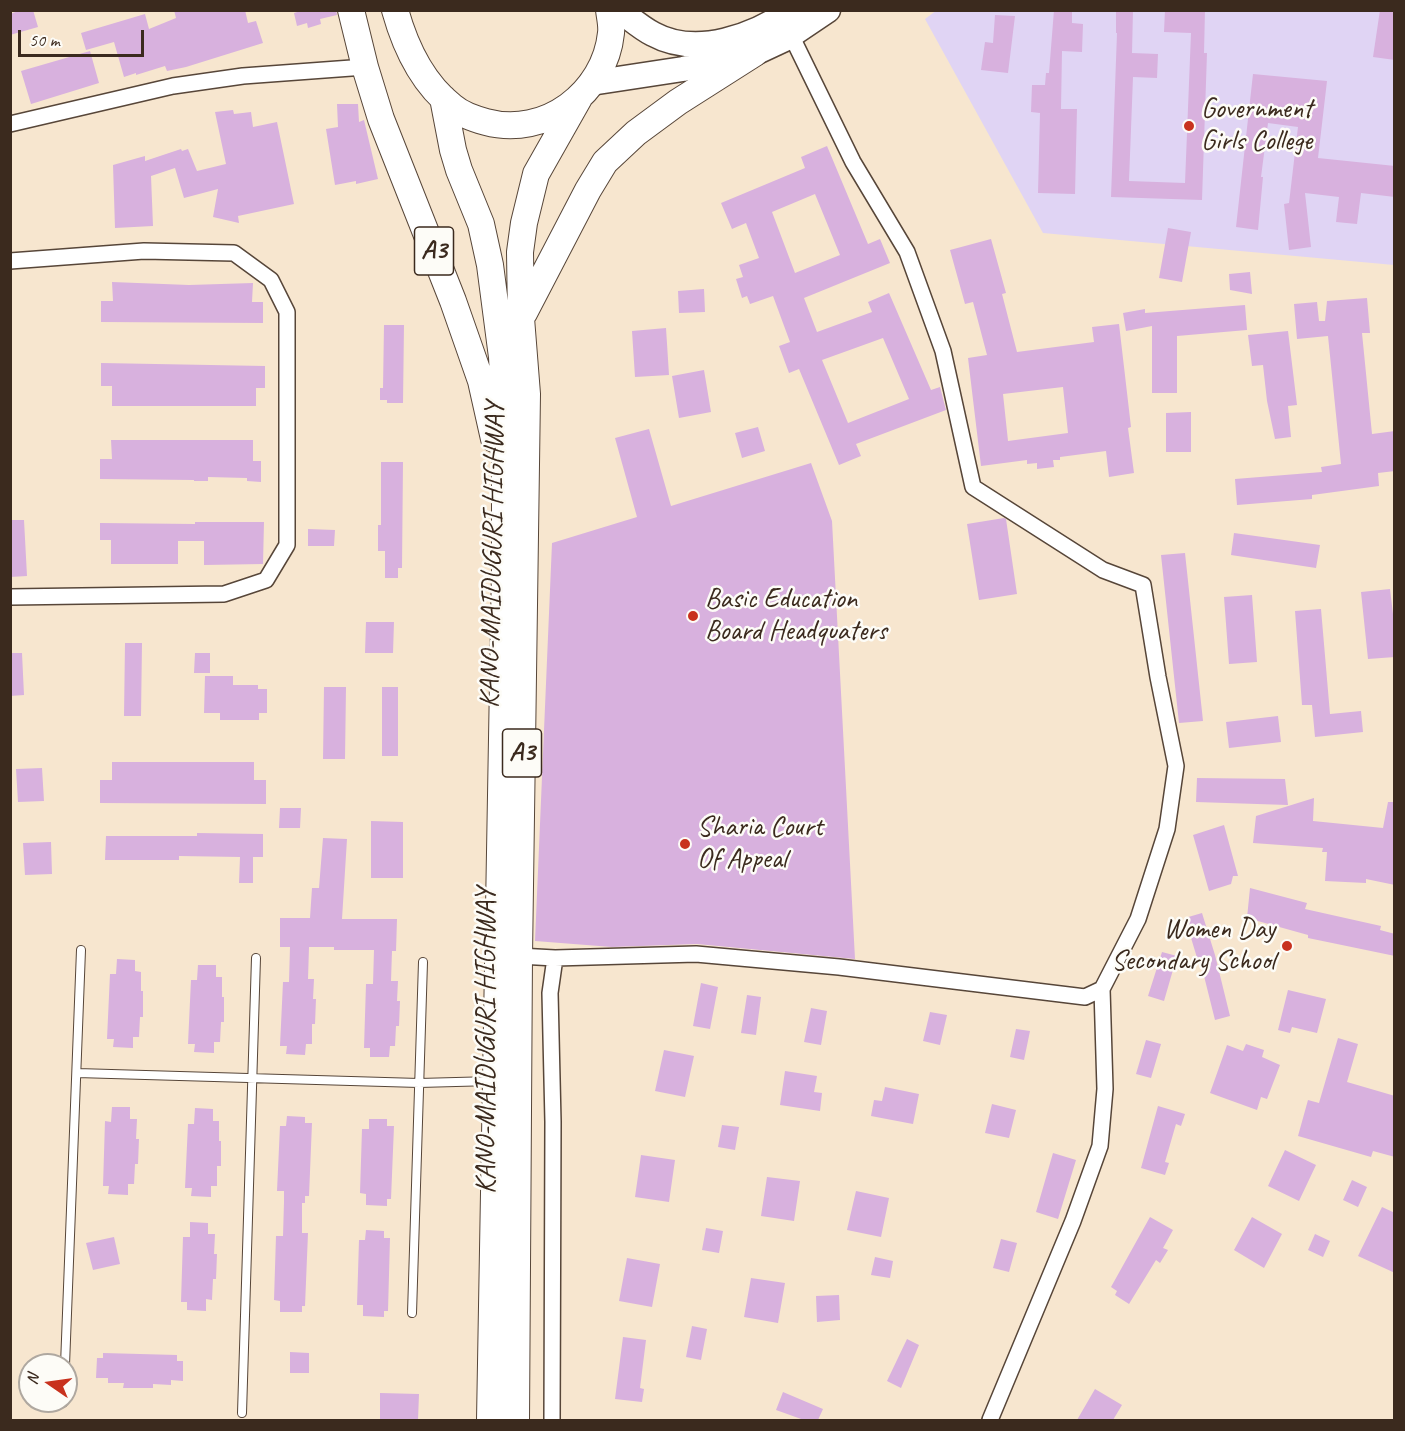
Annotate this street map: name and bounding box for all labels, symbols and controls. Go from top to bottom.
scale bar [21,18,147,56]
text: 50 m [29,29,60,51]
place label: Government Girls College [1201,93,1312,159]
marker: Government Girls College [1182,119,1196,133]
road number: A3 [414,227,454,275]
street label: KANO-MAIDUGURI HIGHWAY [474,402,512,708]
place label: Basic Education Board Headquaters [705,583,887,649]
marker: Basic Education Board Headquaters [686,609,700,623]
road number: A3 [502,729,542,777]
place label: Sharia Court Of Appeal [697,811,823,877]
marker: Sharia Court Of Appeal [678,837,692,851]
street label: KANO-MAIDUGURI HIGHWAY [470,888,504,1194]
place label: Women Day Secondary School [1111,913,1275,979]
marker: Women Day Secondary School [1280,939,1294,953]
north arrow [18,1353,78,1413]
text: N [22,1372,43,1386]

